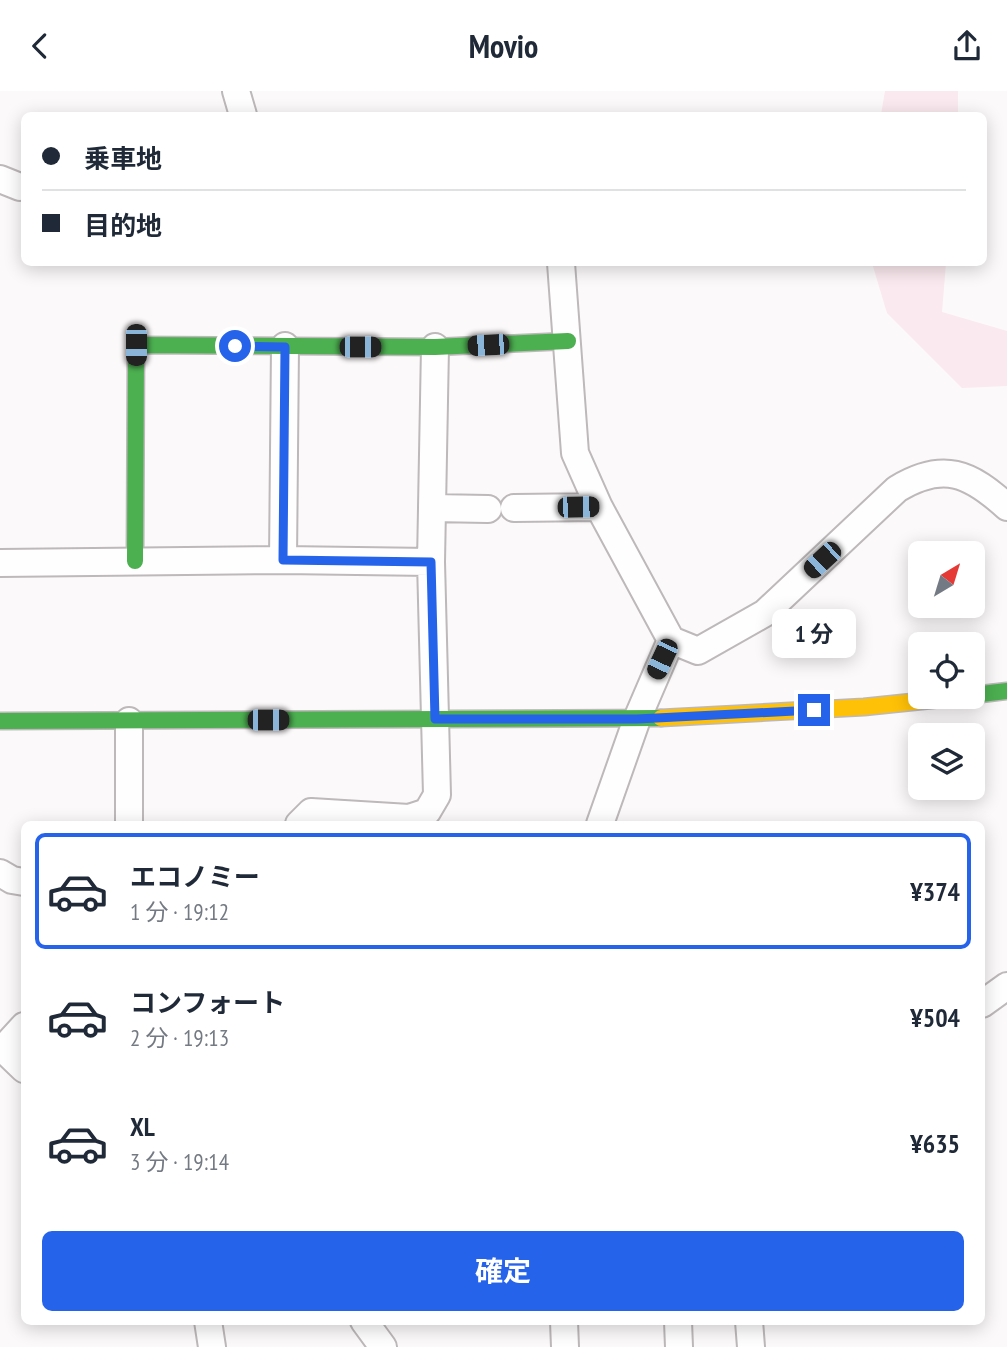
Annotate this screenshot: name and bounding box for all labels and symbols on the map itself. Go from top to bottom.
car [126,324,147,366]
route start [219,330,251,362]
car [467,333,510,357]
car [340,337,382,358]
car [557,496,600,518]
car [800,538,845,582]
north arrow [908,541,985,618]
callout: 1 分 [772,609,856,657]
car [644,636,681,682]
route end [798,694,830,726]
car [248,710,290,731]

